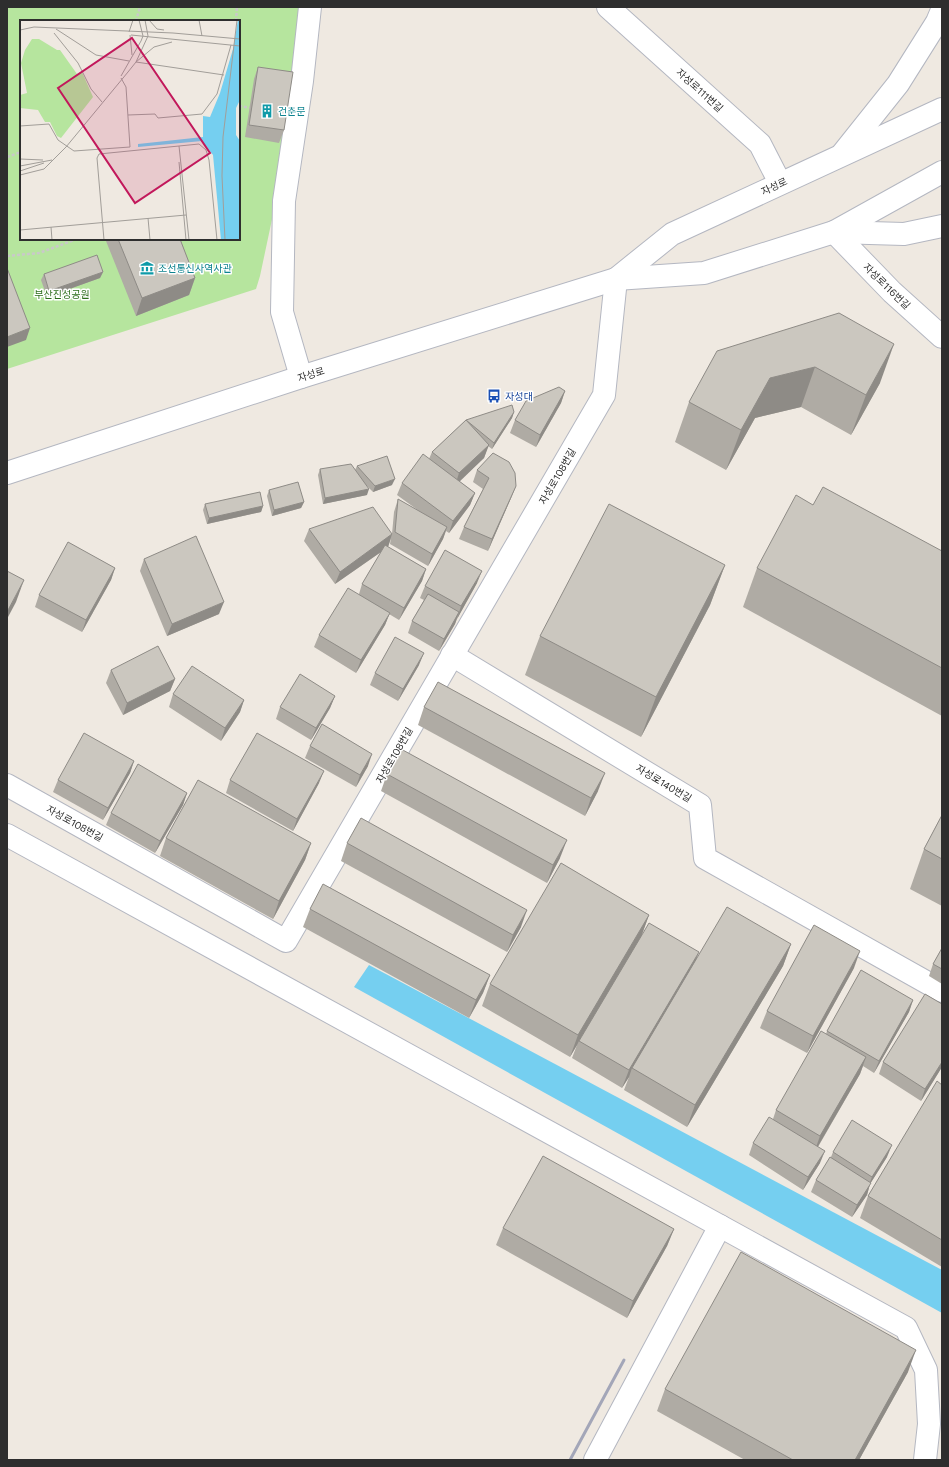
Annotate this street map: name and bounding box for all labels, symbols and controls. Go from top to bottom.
inset map [20,20,240,240]
street label: 자성로111번길 [674,66,726,114]
building icon: 건춘문 [259,103,275,119]
place label: 건춘문 [278,105,306,117]
street label: 자성로 [759,175,789,197]
museum icon: 조선통신사역사관 [139,260,155,276]
street label: 자성로116번길 [861,261,913,311]
place label: 조선통신사역사관 [158,262,232,274]
park label: 부산진성공원 [34,288,90,300]
street label: 자성로 [296,364,326,384]
bus stop icon: 자성대 [486,388,502,404]
place label: 자성대 [505,390,533,402]
street label: 자성로108번길 [536,446,578,506]
street label: 자성로108번길 [373,725,415,785]
street label: 자성로140번길 [634,762,694,804]
street label: 자성로108번길 [45,803,105,843]

